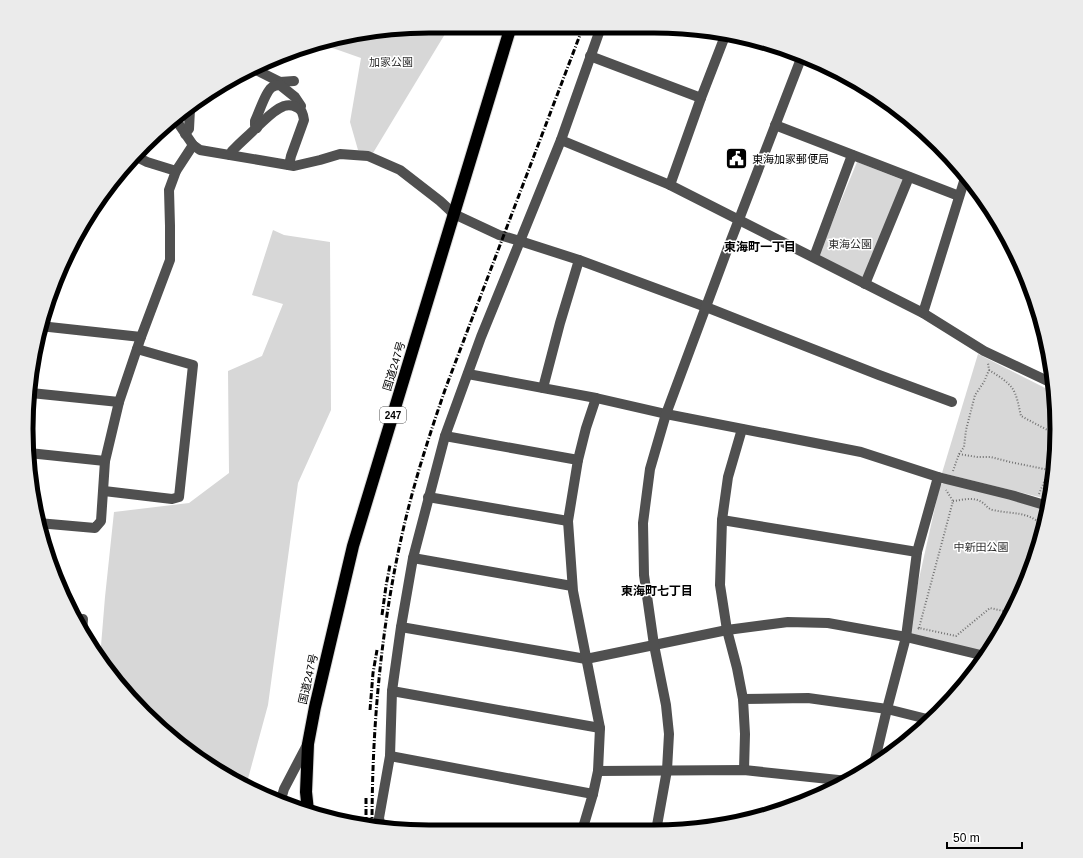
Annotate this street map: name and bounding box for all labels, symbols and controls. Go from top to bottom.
park label: 加家公園 [369,56,413,68]
public building icon: 東海加家郵便局 [723,146,749,172]
place label: 東海加家郵便局 [752,153,829,165]
park label: 東海公園 [828,238,872,250]
district label: 東海町一丁目 [724,240,796,254]
street label: 国道247号 [381,340,407,392]
road number: 247 [380,407,406,423]
park label: 中新田公園 [954,541,1009,553]
district label: 東海町七丁目 [621,584,693,598]
street label: 国道247号 [296,653,320,705]
scale bar [947,824,1022,850]
text: 50 m [953,831,980,845]

